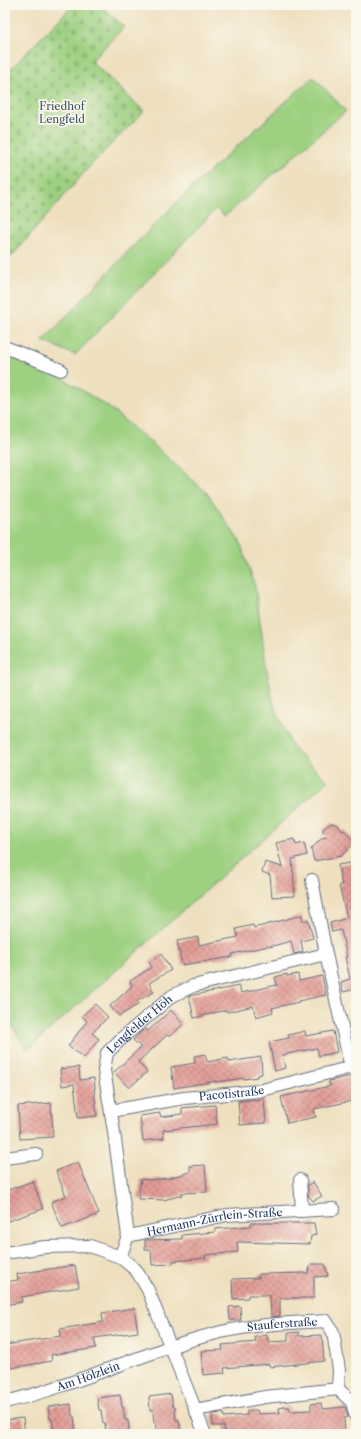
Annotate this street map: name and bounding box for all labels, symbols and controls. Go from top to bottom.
park label: Friedhof Lengfeld [39,99,87,126]
street label: Lengfelder Höh [104,992,175,1056]
street label: Pacotistraße [198,1083,266,1104]
street label: Hermann-Zürrlein-Straße [145,1205,283,1239]
street label: Stauferstraße [246,1314,318,1334]
street label: Am Hölzlein [54,1359,122,1394]

